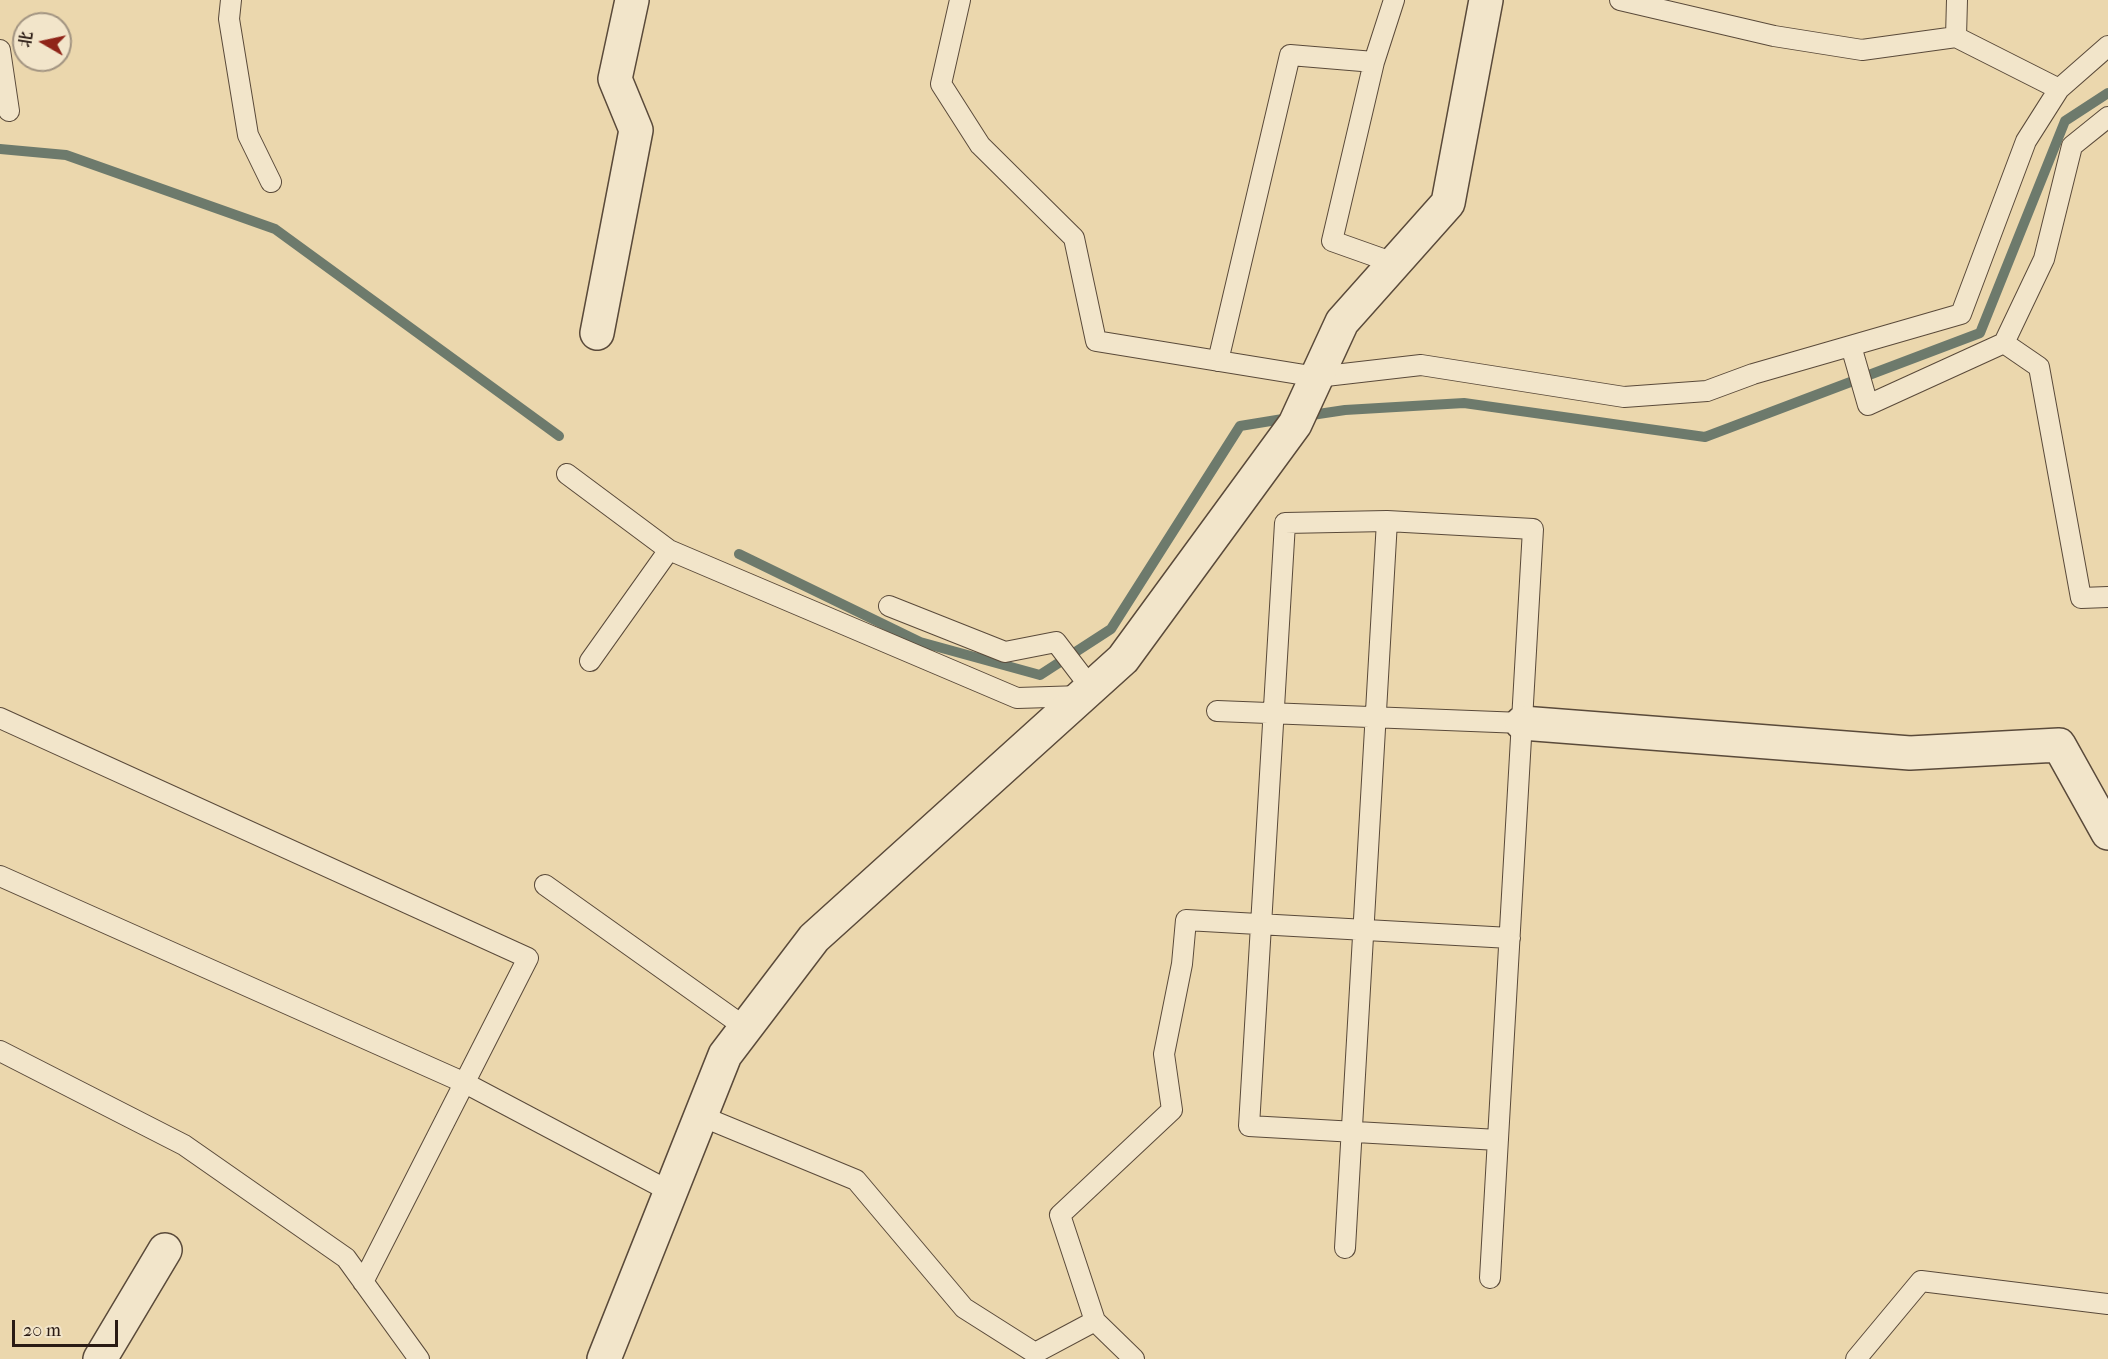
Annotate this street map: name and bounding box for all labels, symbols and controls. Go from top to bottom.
north arrow [12,12,72,72]
text: 北 [15,30,36,49]
scale bar [15,1308,122,1346]
text: 20 m [23,1320,61,1341]

